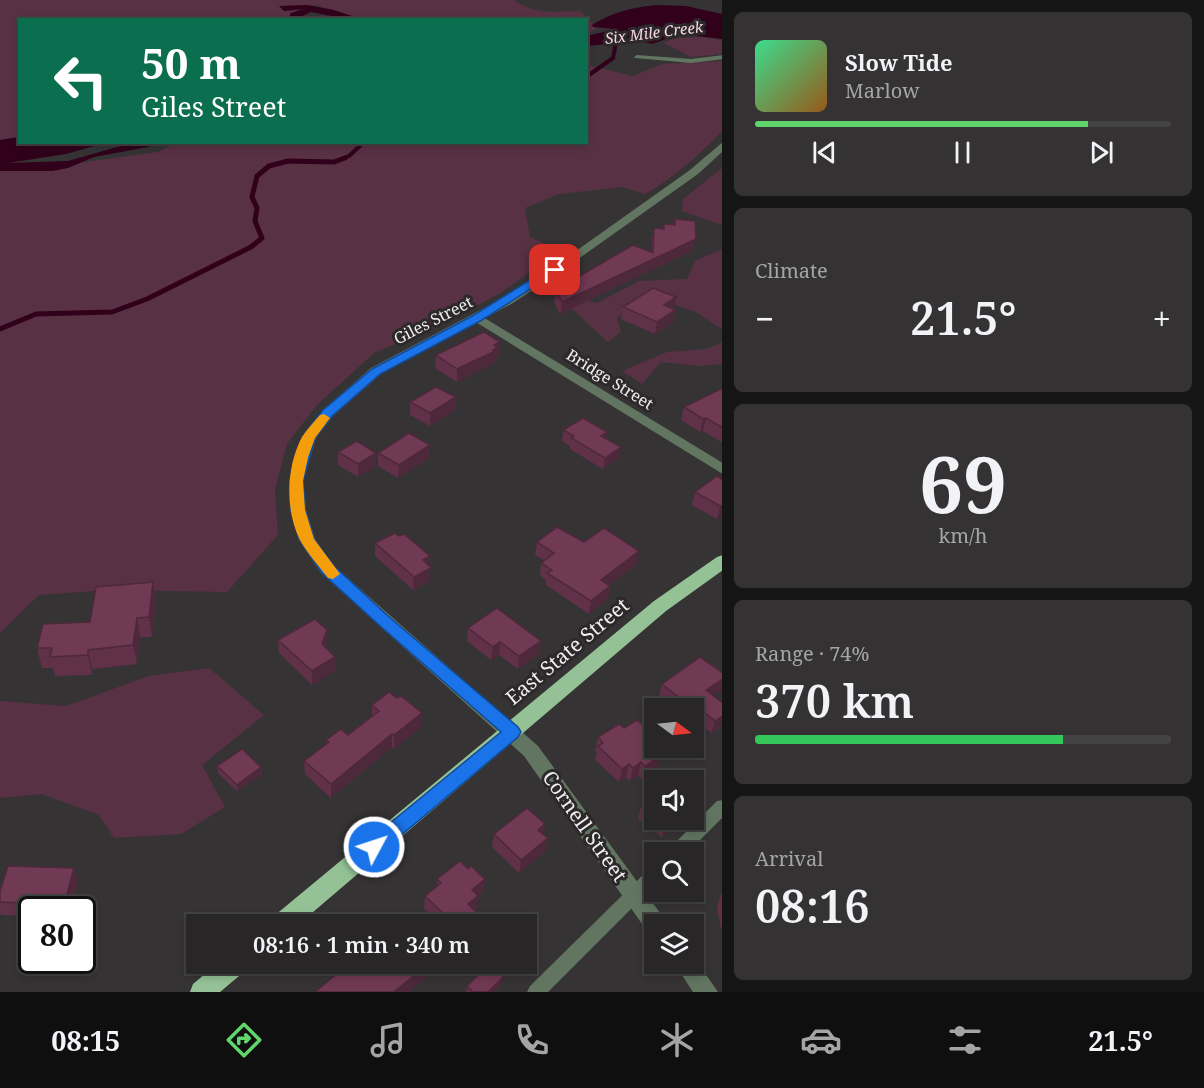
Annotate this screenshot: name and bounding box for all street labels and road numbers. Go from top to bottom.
street label: Giles Street [390,290,477,349]
street label: Bridge Street [562,343,658,415]
street label: East State Street [500,592,634,710]
street label: Cornell Street [537,765,633,887]

